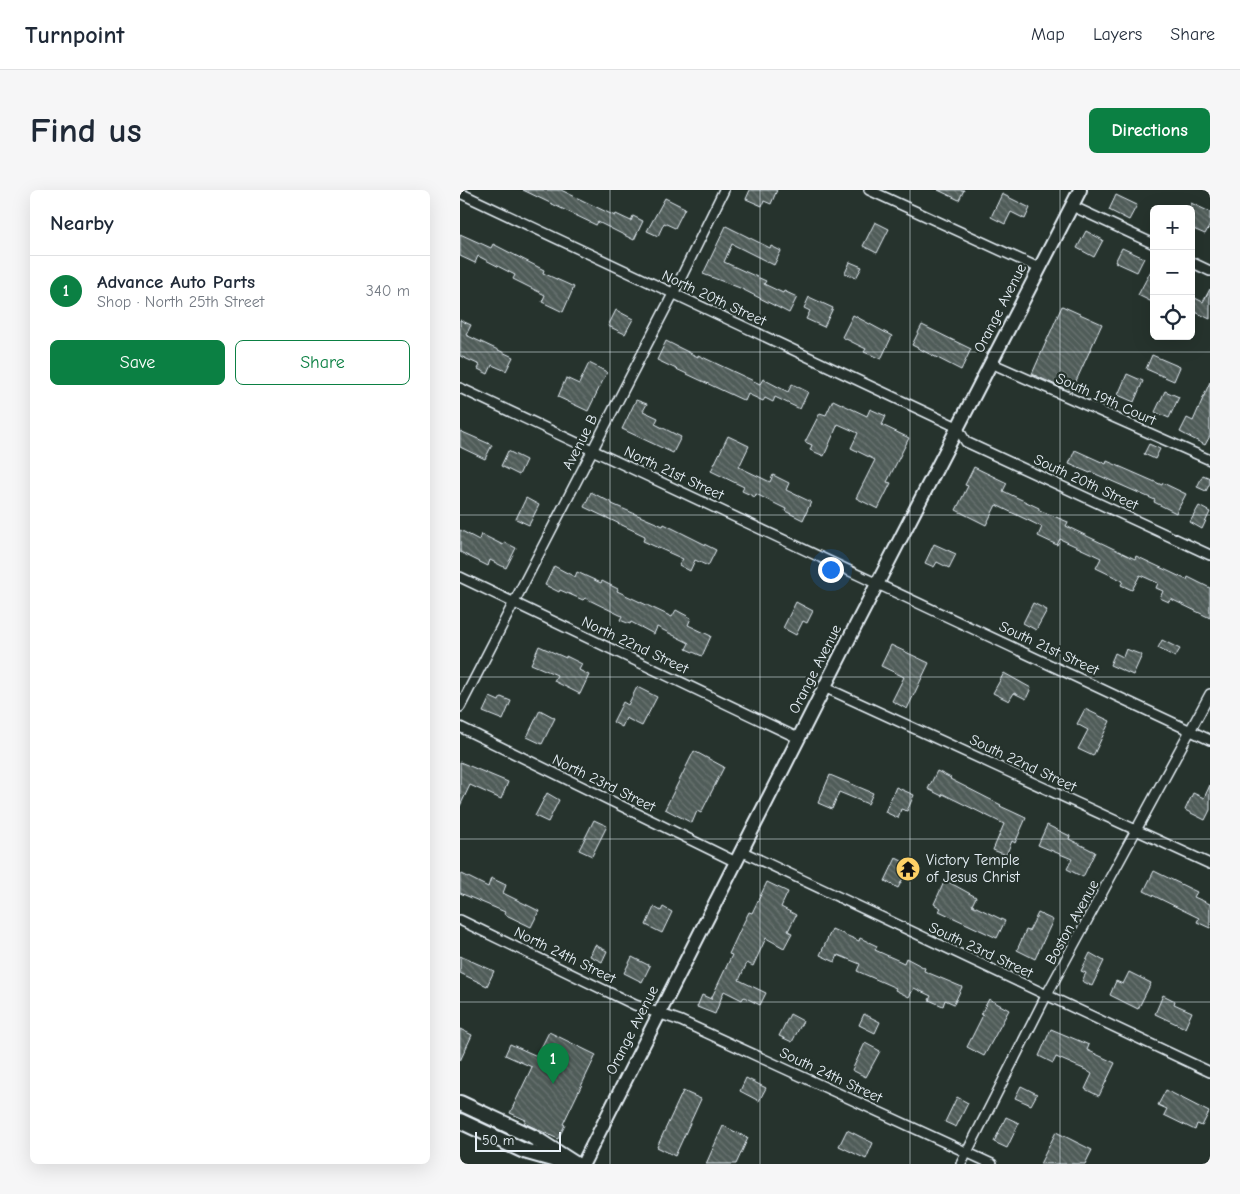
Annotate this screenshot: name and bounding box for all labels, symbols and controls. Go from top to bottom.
text: Turnpoint [25,21,124,49]
text: Map [1031,24,1065,45]
text: Layers [1093,24,1142,45]
text: Share [1170,24,1215,45]
button: Directions [1089,108,1210,153]
text: Find us [30,110,142,151]
map controls [1150,205,1195,340]
button: + [1150,205,1195,250]
text: Nearby [50,211,114,235]
button: − [1150,250,1195,295]
street label: Orange Avenue [970,260,1030,356]
street label: North 20th Street [659,266,770,330]
text: Advance Auto Parts [97,271,255,293]
text: 1 [63,282,69,300]
text: 340 m [366,282,410,300]
text: Shop · North 25th Street [97,293,264,311]
button: locate [1150,295,1195,340]
button: Save [50,340,225,385]
button: Share [235,340,410,385]
street label: South 19th Court [1053,369,1159,429]
street label: Avenue B [558,411,602,473]
street label: North 21st Street [621,442,727,504]
street label: South 20th Street [1031,450,1142,514]
your location [818,557,844,583]
street label: North 22nd Street [579,612,692,678]
street label: South 21st Street [996,617,1102,679]
street label: Orange Avenue [785,621,845,717]
street label: South 22nd Street [967,730,1080,796]
street label: North 23rd Street [549,750,659,816]
place label: Victory Temple of Jesus Christ [926,851,1020,886]
temple icon: Victory Temple of Jesus Christ [895,856,921,882]
street label: Boston Avenue [1041,876,1103,968]
street label: South 23rd Street [926,918,1037,982]
street label: North 24th Street [511,923,619,988]
street label: Orange Avenue [602,982,662,1078]
pin: 1 [537,1043,569,1084]
street label: South 24th Street [777,1043,886,1107]
scale bar [475,1129,561,1152]
text: 50 m [482,1132,514,1149]

